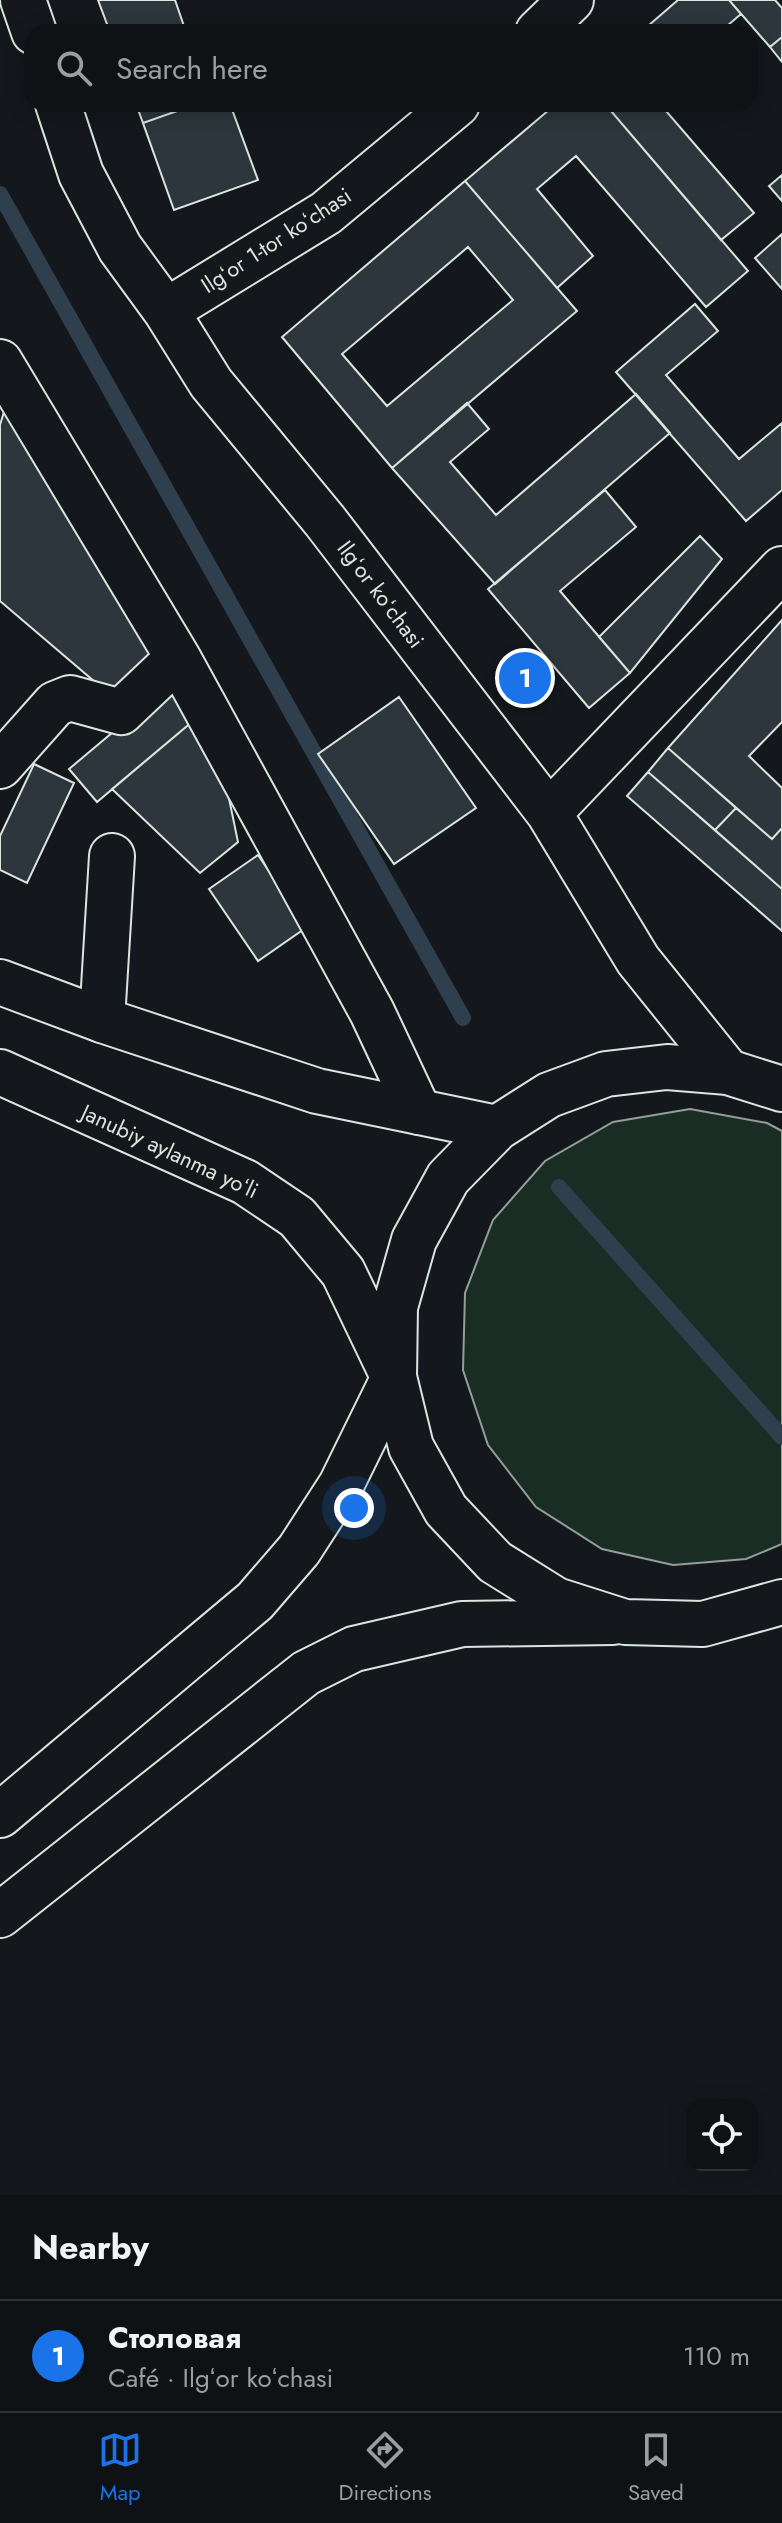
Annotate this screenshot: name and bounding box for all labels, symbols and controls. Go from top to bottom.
search box [24,24,758,112]
icon: search [52,46,96,90]
text: Search here [116,47,268,90]
street label: Ilgʻor 1-tor koʻchasi [195,179,357,301]
street label: Ilgʻor koʻchasi [330,533,432,655]
pin: 1 [499,648,551,708]
street label: Janubiy aylanma yoʻli [73,1095,264,1206]
your location [334,1488,374,1528]
map controls [686,2099,758,2171]
button: locate [686,2099,758,2171]
text: Nearby [32,2223,149,2272]
text: Столовая [108,2316,241,2359]
text: 1 [51,2337,65,2375]
text: 110 m [683,2337,750,2375]
text: Café · Ilgʻor koʻchasi [108,2359,333,2397]
tab: Map [98,2428,142,2508]
tab: Directions [339,2428,432,2508]
tab: Saved [628,2428,684,2508]

